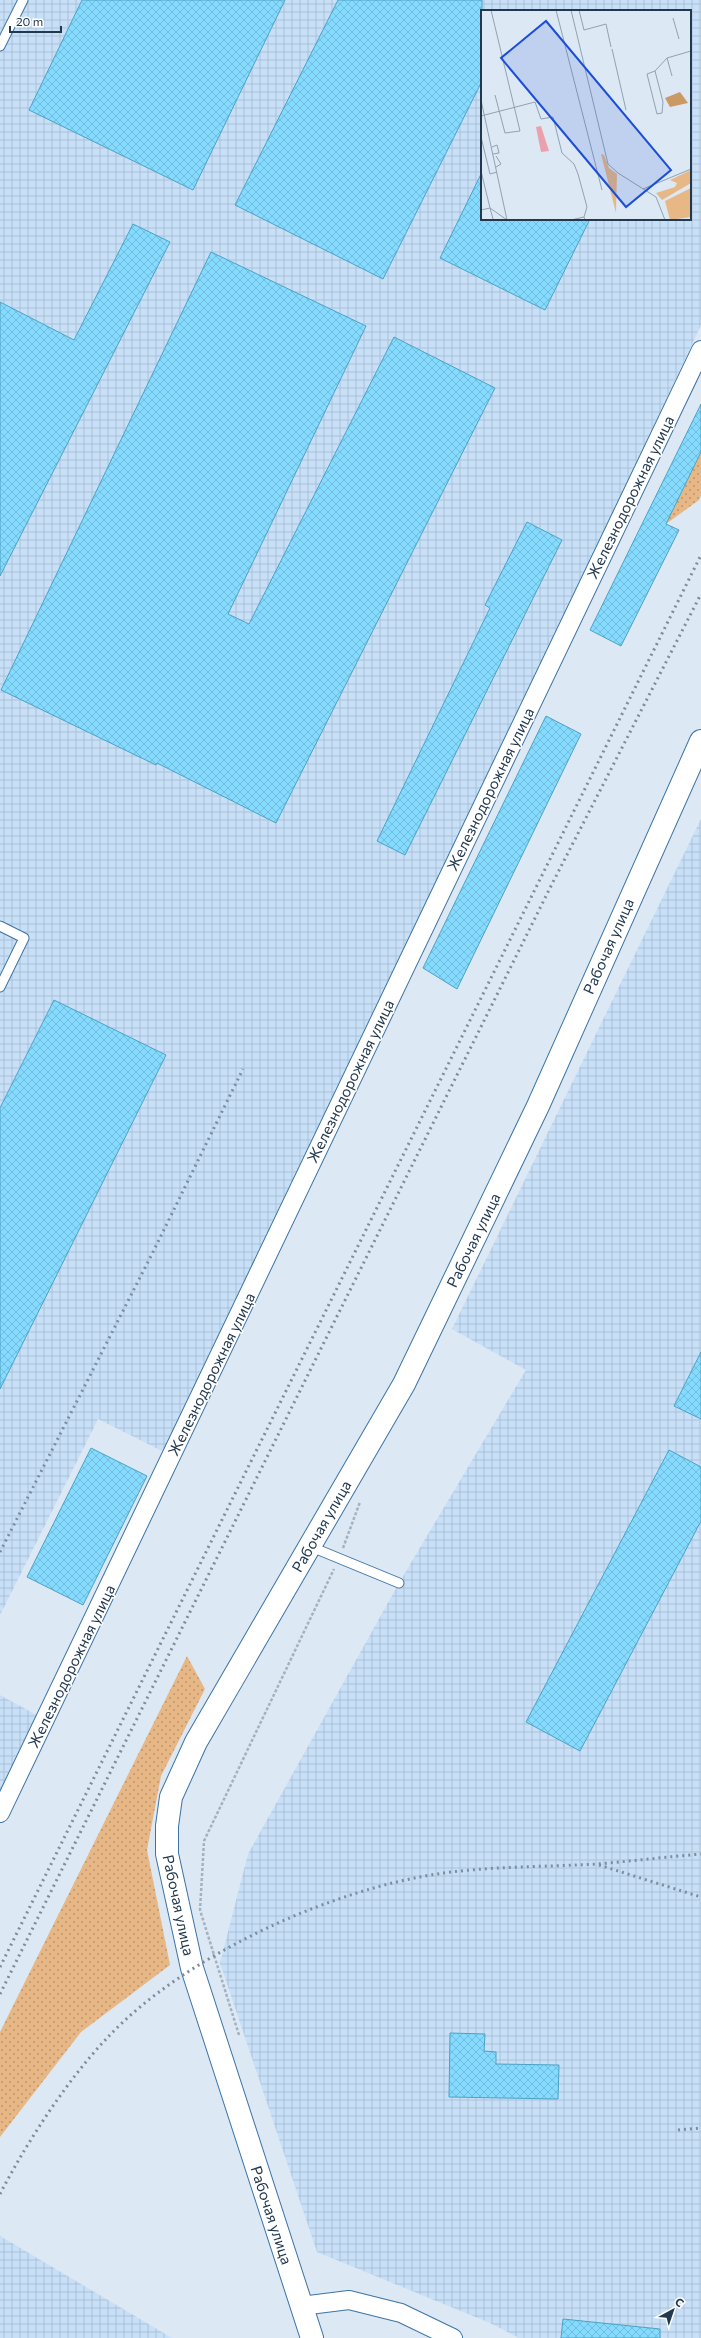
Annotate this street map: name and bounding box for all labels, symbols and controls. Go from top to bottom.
scale bar [10,8,61,34]
inset map [481,10,691,220]
text: 20 m [16,14,43,28]
street label: Железнодорожная улица [583,413,677,581]
street label: Железнодорожная улица [443,705,537,873]
street label: Рабочая улица [579,895,637,997]
street label: Железнодорожная улица [303,997,397,1165]
street label: Рабочая улица [442,1190,504,1290]
street label: Железнодорожная улица [164,1290,258,1458]
street label: Рабочая улица [288,1477,354,1575]
street label: Железнодорожная улица [24,1582,118,1750]
street label: Рабочая улица [160,1853,198,1957]
street label: Рабочая улица [248,2163,296,2267]
north arrow [653,2290,693,2330]
text: С [673,2295,687,2310]

